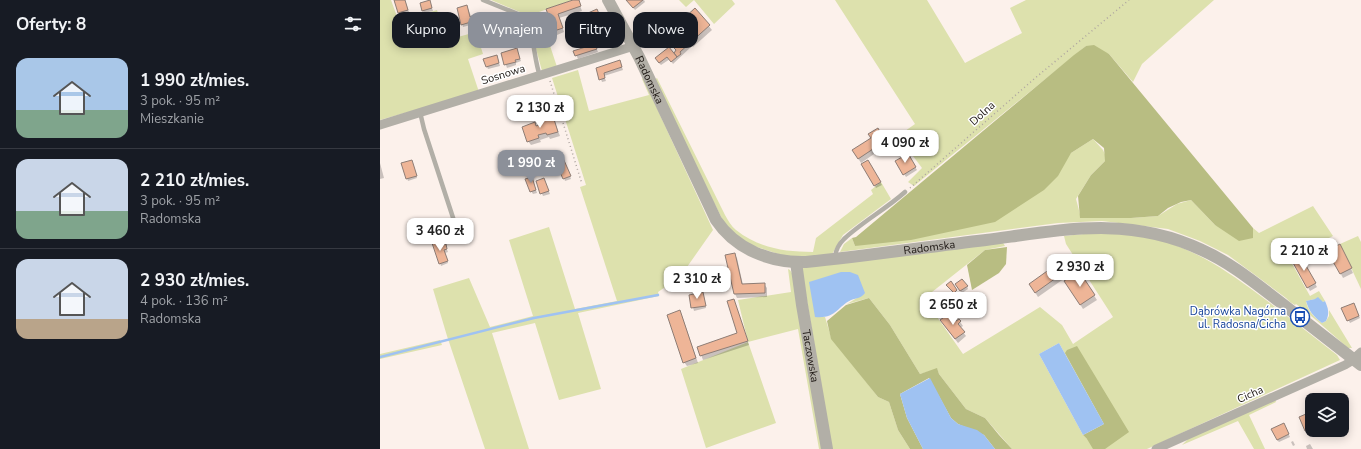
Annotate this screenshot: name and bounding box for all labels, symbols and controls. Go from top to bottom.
chip: Kupno [392,12,460,48]
chip: Wynajem [468,12,557,48]
chip: Filtry [565,12,625,48]
chip: Nowe [633,12,698,48]
text: Oferty: 8 [16,13,86,36]
icon: filters [342,13,364,35]
street label: Radomska [631,53,667,107]
street label: Sosnowa [479,61,527,88]
text: 1 990 zł/mies. [140,69,249,92]
icon: home [48,74,96,122]
text: 3 pok. · 95 m² [140,92,220,110]
pin: 2 130 zł [499,95,581,129]
street label: Dolna [966,98,998,129]
text: 2 130 zł [516,99,564,117]
text: Mieszkanie [140,110,204,128]
pin: 4 090 zł [864,130,946,164]
text: 4 090 zł [881,134,929,152]
pin: 1 990 zł [490,150,572,184]
text: 1 990 zł [507,154,555,172]
text: 2 210 zł/mies. [140,169,249,192]
icon: home [48,175,96,223]
text: 3 pok. · 95 m² [140,192,220,210]
text: Radomska [140,210,201,228]
pin: 3 460 zł [399,218,481,252]
text: 3 460 zł [416,222,464,240]
street label: Radomska [903,237,956,258]
pin: 2 210 zł [1263,238,1345,272]
text: 2 210 zł [1280,242,1328,260]
pin: 2 930 zł [1039,254,1121,288]
text: 2 930 zł [1056,258,1104,276]
pin: 2 310 zł [656,266,738,300]
text: 2 930 zł/mies. [140,269,249,292]
text: 2 310 zł [673,270,721,288]
icon: home [48,275,96,323]
text: 4 pok. · 136 m² [140,292,228,310]
pin: 2 650 zł [912,292,994,326]
text: 2 650 zł [929,296,977,314]
place label: Dąbrówka Nagórna ul. Radosna/Cicha [1190,304,1286,332]
bus stop icon: Dąbrówka Nagórna ul. Radosna/Cicha [1289,306,1311,328]
text: Radomska [140,310,201,328]
street label: Taczowska [798,328,822,384]
street label: Cicha [1235,382,1266,407]
map controls [1305,393,1349,437]
button: layers [1305,393,1349,437]

